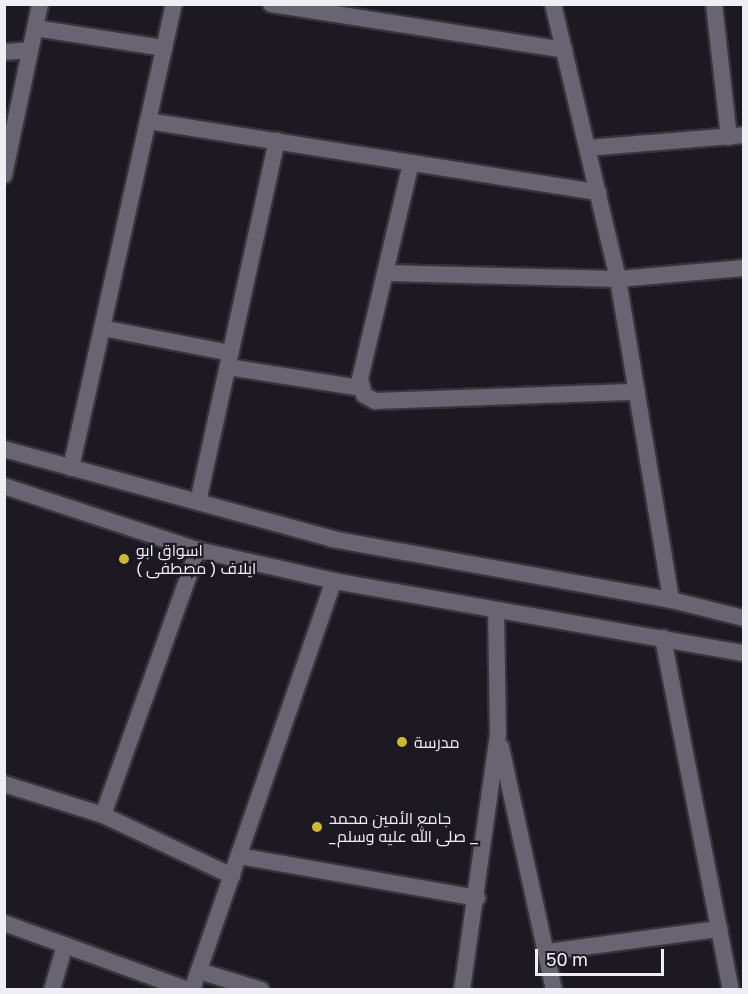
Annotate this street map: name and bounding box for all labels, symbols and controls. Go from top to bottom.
place label: اسواق ابو ايلاف ( مصطفى ) [136,540,256,578]
marker: اسواق ابو ايلاف ( مصطفى ) [117,552,131,566]
place label: مدرسة [414,732,460,752]
marker: مدرسة [395,735,409,749]
place label: جامع الأمين محمد _صلى الله عليه وسلم _ [329,808,478,846]
marker: جامع الأمين محمد _صلى الله عليه وسلم _ [310,820,324,834]
scale bar [538,937,667,975]
text: 50 m [546,948,588,970]

